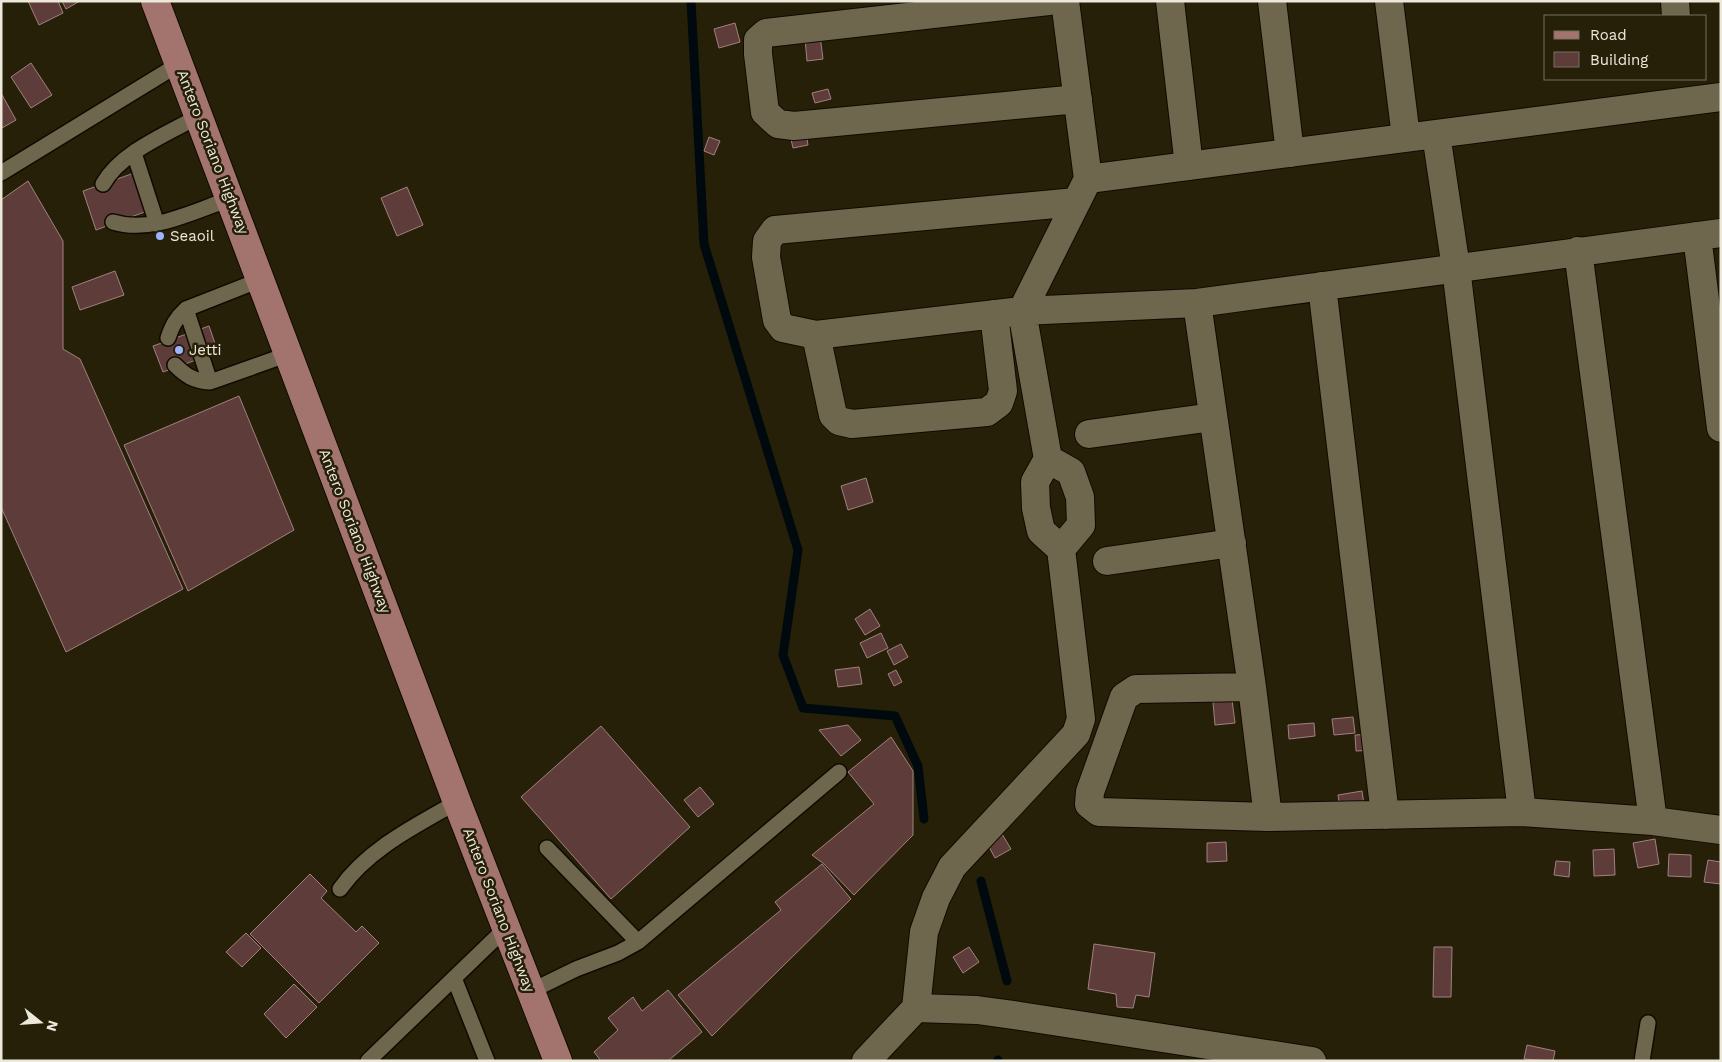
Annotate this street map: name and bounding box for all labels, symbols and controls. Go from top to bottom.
legend [1544,15,1707,80]
text: Road [1590,26,1627,44]
text: Building [1590,51,1648,69]
street label: Antero Soriano Highway [173,67,253,237]
place label: Seaoil [170,227,215,245]
marker: Seaoil [154,230,166,242]
place label: Jetti [189,341,221,359]
marker: Jetti [173,344,185,356]
street label: Antero Soriano Highway [315,446,395,616]
street label: Antero Soriano Highway [459,825,539,995]
north arrow [15,997,65,1047]
text: N [43,1019,62,1033]

